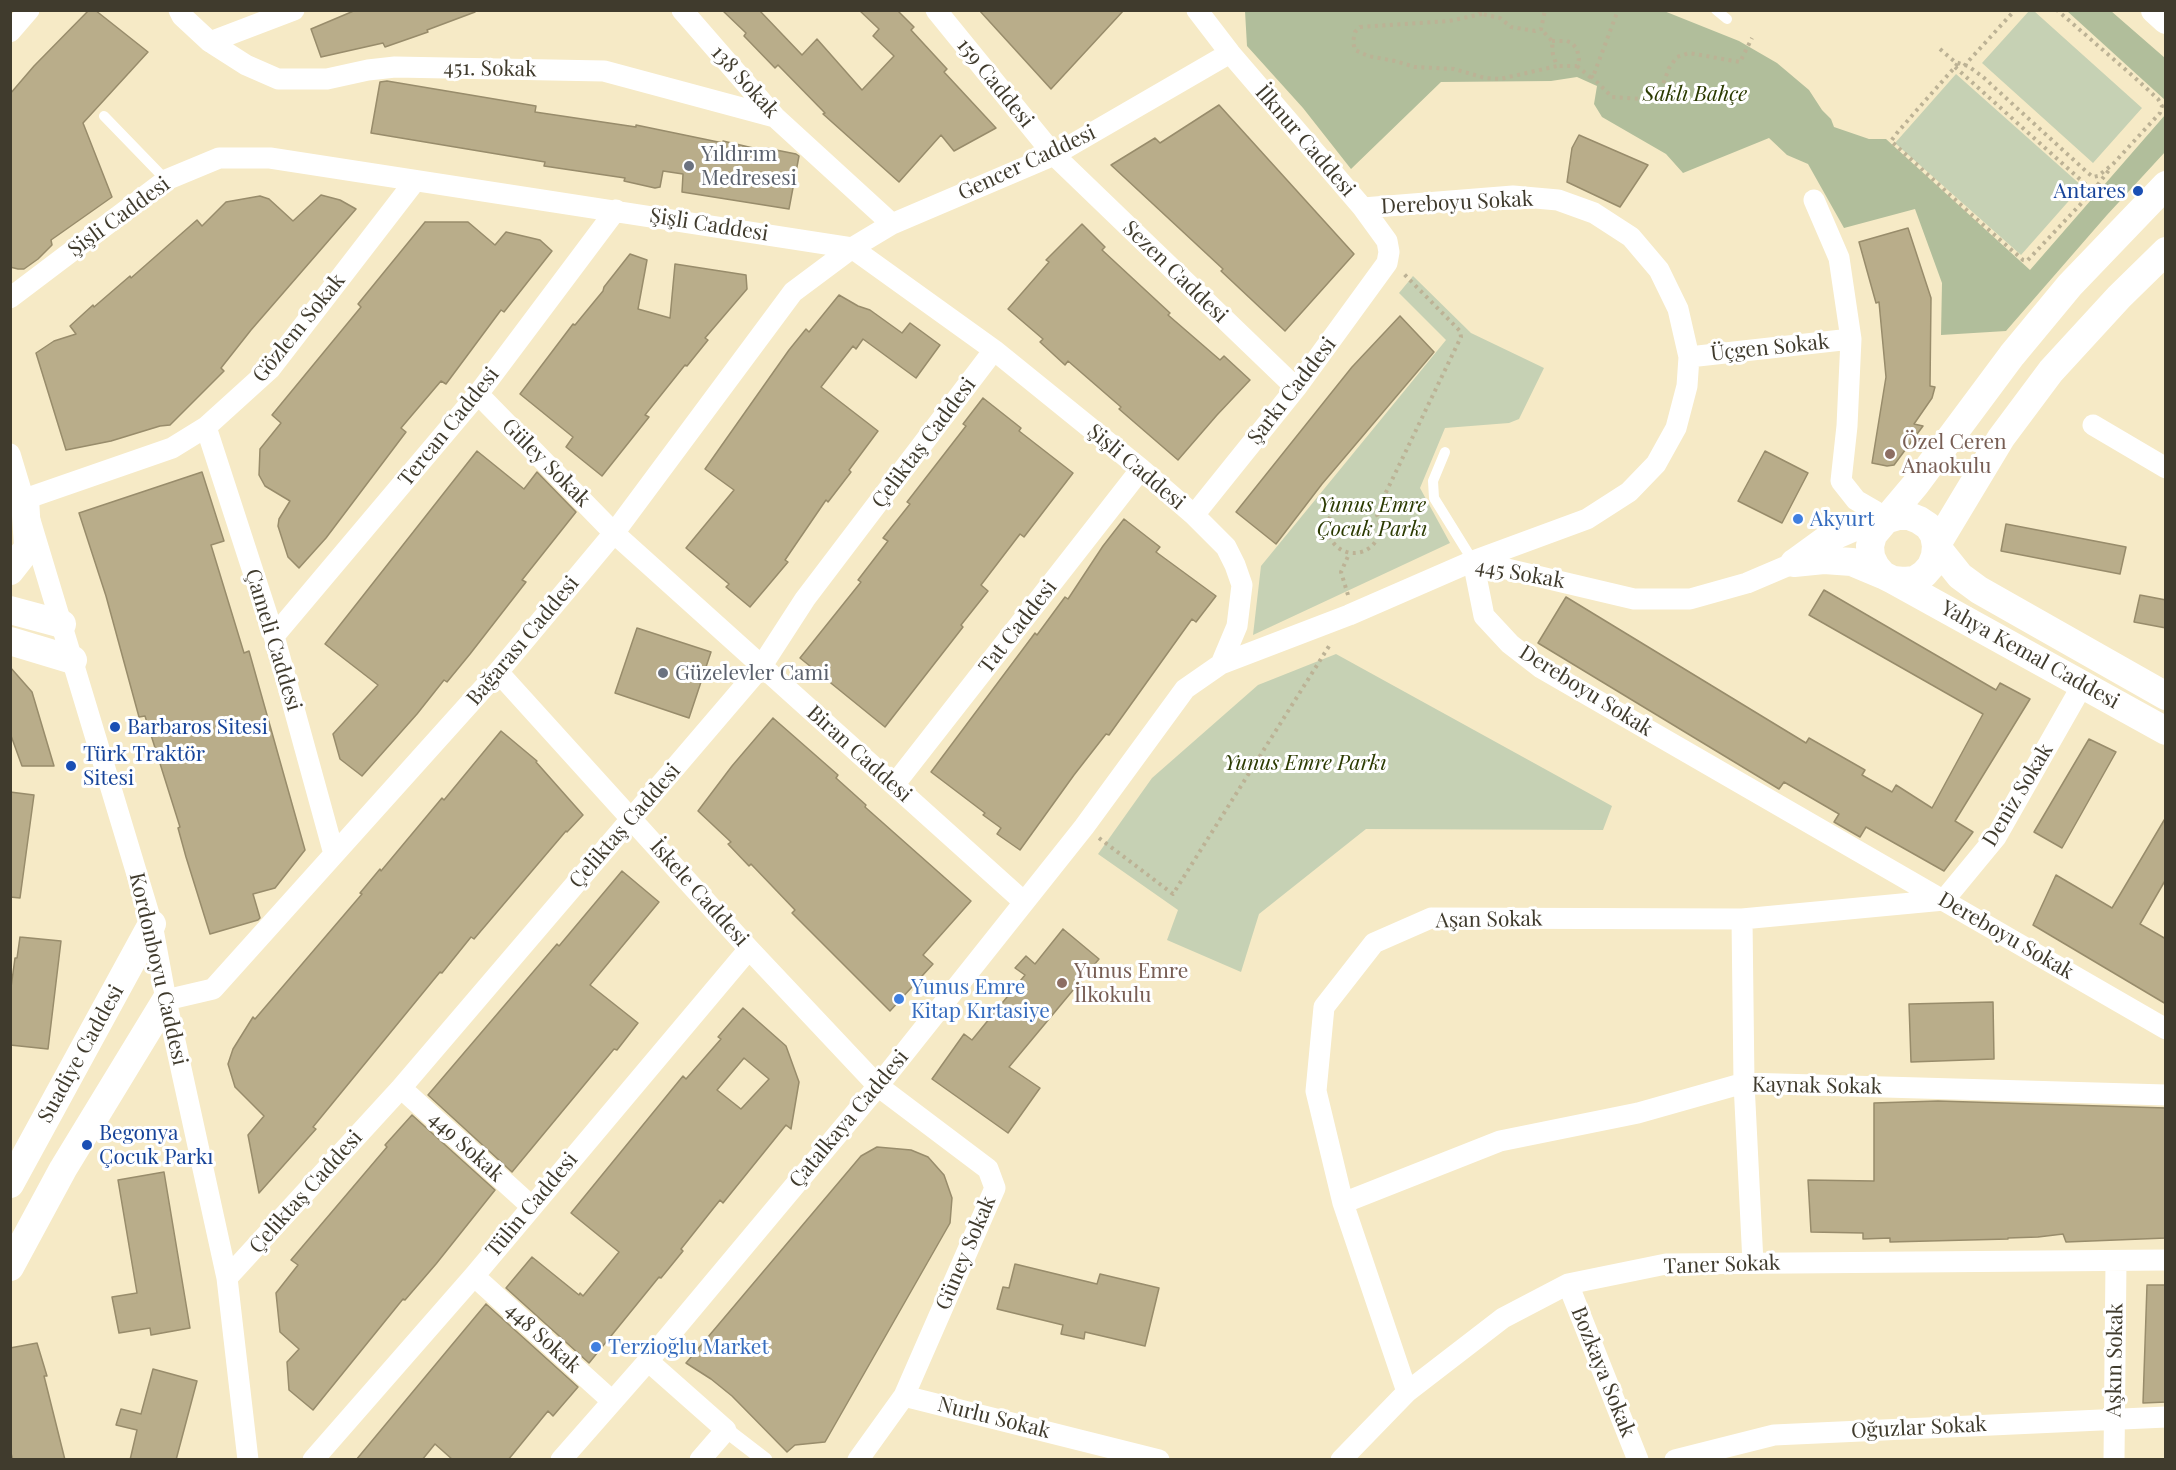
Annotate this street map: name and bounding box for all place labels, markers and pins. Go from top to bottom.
place label: Yıldırım Medresesi [701,141,797,191]
marker: Yıldırım Medresesi [682,159,696,173]
place label: Antares [2053,178,2126,204]
marker: Antares [2131,184,2145,198]
place label: Özel Ceren Anaokulu [1902,429,2007,479]
marker: Özel Ceren Anaokulu [1883,447,1897,461]
place label: Akyurt [1810,506,1874,532]
marker: Akyurt [1791,512,1805,526]
place label: Güzelevler Cami [675,660,829,686]
marker: Güzelevler Cami [656,666,670,680]
place label: Barbaros Sitesi [127,714,268,740]
marker: Barbaros Sitesi [108,720,122,734]
place label: Türk Traktör Sitesi [83,741,205,791]
marker: Türk Traktör Sitesi [64,759,78,773]
place label: Yunus Emre İlkokulu [1074,958,1188,1008]
place label: Yunus Emre Kitap Kırtasiye [911,974,1050,1024]
marker: Yunus Emre İlkokulu [1055,976,1069,990]
marker: Yunus Emre Kitap Kırtasiye [892,992,906,1006]
place label: Begonya Çocuk Parkı [99,1120,213,1170]
marker: Begonya Çocuk Parkı [80,1138,94,1152]
place label: Terzioğlu Market [608,1334,769,1360]
marker: Terzioğlu Market [589,1340,603,1354]

